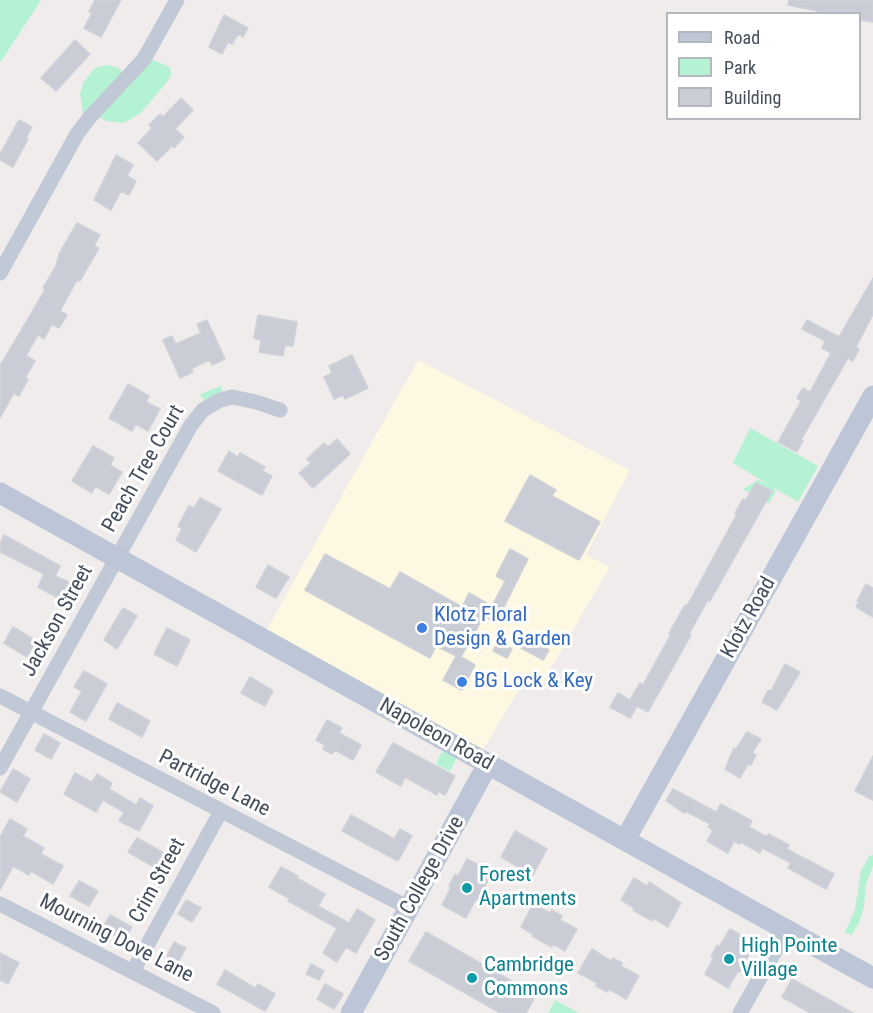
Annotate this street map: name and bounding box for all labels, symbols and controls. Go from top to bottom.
legend [666,12,861,120]
text: Road [724,27,760,48]
text: Park [724,57,756,78]
text: Building [724,87,781,108]
street label: Peach Tree Court [97,401,191,537]
street label: Jackson Street [17,561,99,681]
street label: Klotz Road [716,573,782,663]
place label: Klotz Floral Design & Garden [434,603,571,653]
marker: Klotz Floral Design & Garden [415,621,429,635]
place label: BG Lock & Key [474,669,593,695]
marker: BG Lock & Key [455,675,469,689]
street label: Napoleon Road [375,693,497,777]
street label: Partridge Lane [154,745,274,823]
street label: South College Drive [370,812,470,966]
street label: Crim Street [124,834,192,928]
place label: Forest Apartments [479,863,576,913]
marker: Forest Apartments [460,881,474,895]
street label: Mourning Dove Lane [35,889,197,989]
place label: High Pointe Village [741,934,837,984]
marker: High Pointe Village [722,952,736,966]
place label: Cambridge Commons [484,953,574,1003]
marker: Cambridge Commons [465,971,479,985]

